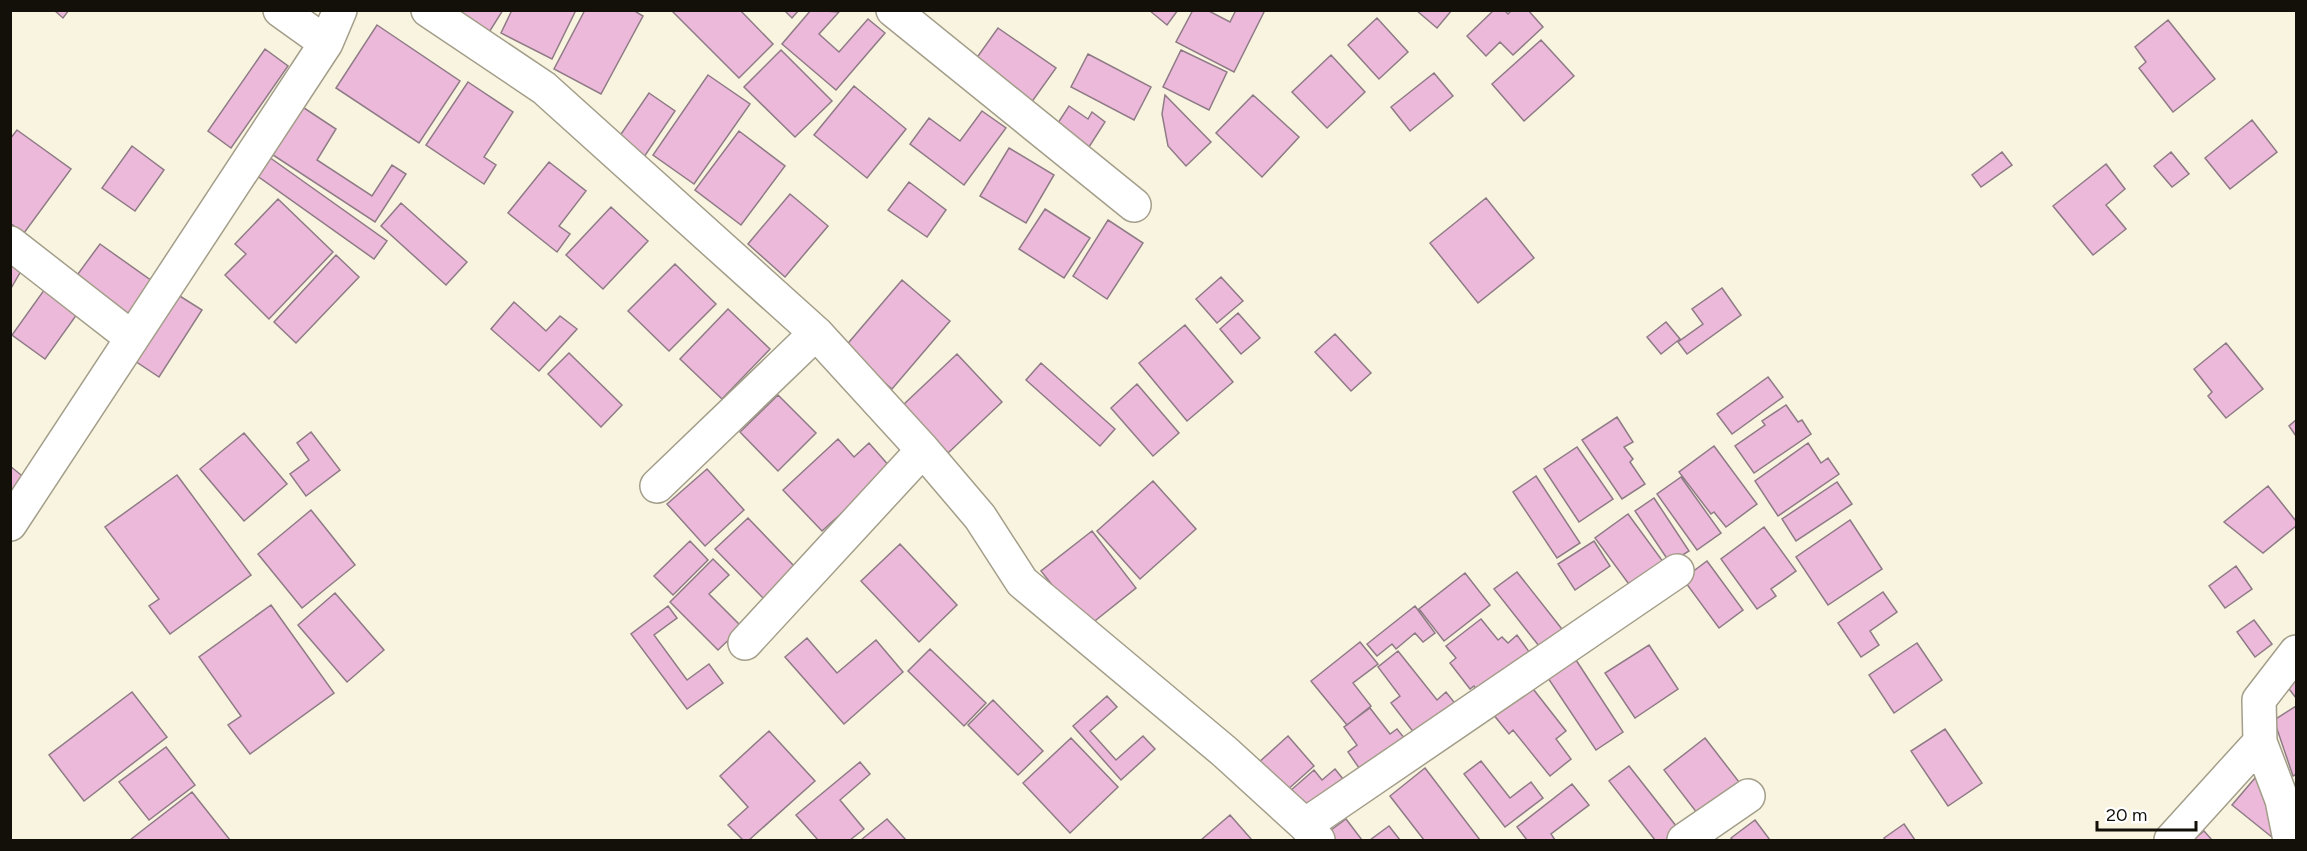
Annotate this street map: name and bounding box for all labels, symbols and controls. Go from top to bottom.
scale bar [2097,794,2196,832]
text: 20 m [2106,804,2147,826]

